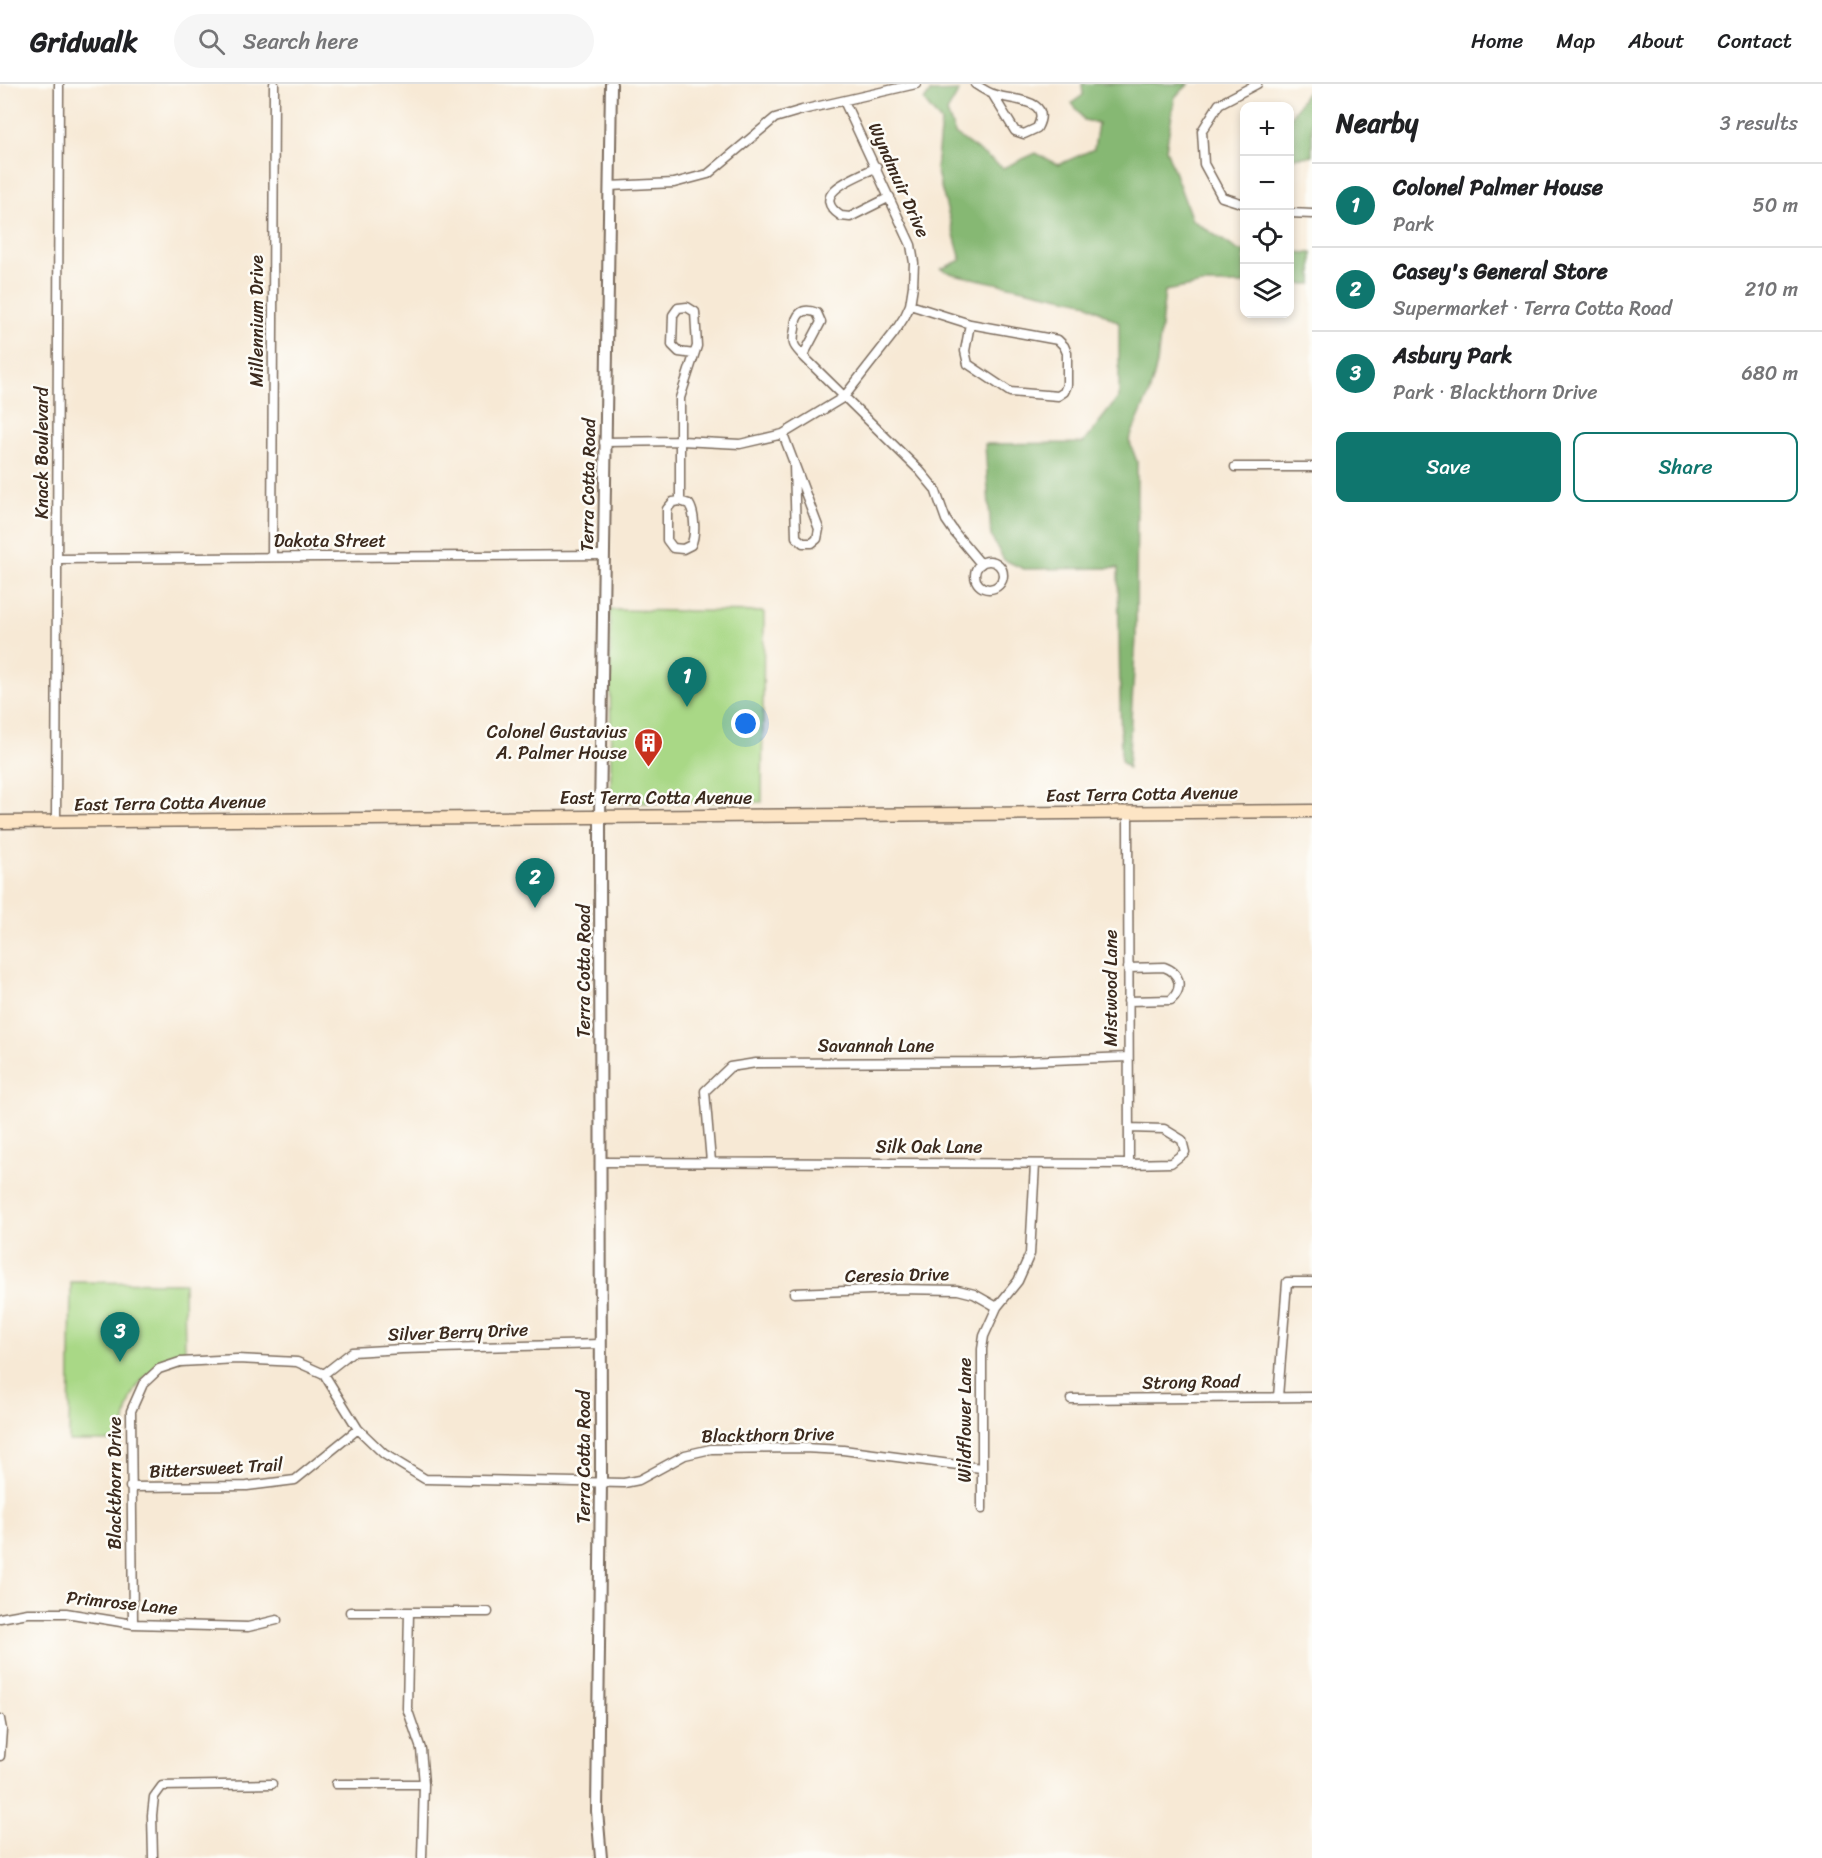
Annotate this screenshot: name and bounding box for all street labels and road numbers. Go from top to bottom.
street label: Wyndmuir Drive [859,117,939,243]
street label: Millennium Drive [241,255,273,387]
street label: Knack Boulevard [26,386,58,519]
street label: Terra Cotta Road [571,417,605,552]
street label: Dakota Street [274,525,386,557]
street label: East Terra Cotta Avenue [1046,776,1238,812]
street label: East Terra Cotta Avenue [560,782,752,814]
street label: East Terra Cotta Avenue [74,785,266,821]
street label: Terra Cotta Road [568,903,600,1038]
street label: Mistwood Lane [1095,930,1127,1046]
street label: Savannah Lane [818,1030,934,1062]
street label: Silk Oak Lane [876,1131,982,1163]
street label: Ceresia Drive [845,1258,950,1292]
street label: Silver Berry Drive [387,1314,529,1350]
street label: Wildflower Lane [949,1357,981,1483]
street label: Strong Road [1142,1365,1242,1399]
street label: Terra Cotta Road [568,1389,600,1524]
street label: Blackthorn Drive [99,1416,131,1550]
street label: Blackthorn Drive [701,1418,835,1452]
street label: Bittersweet Trail [148,1448,285,1487]
street label: Primrose Lane [65,1581,179,1625]

